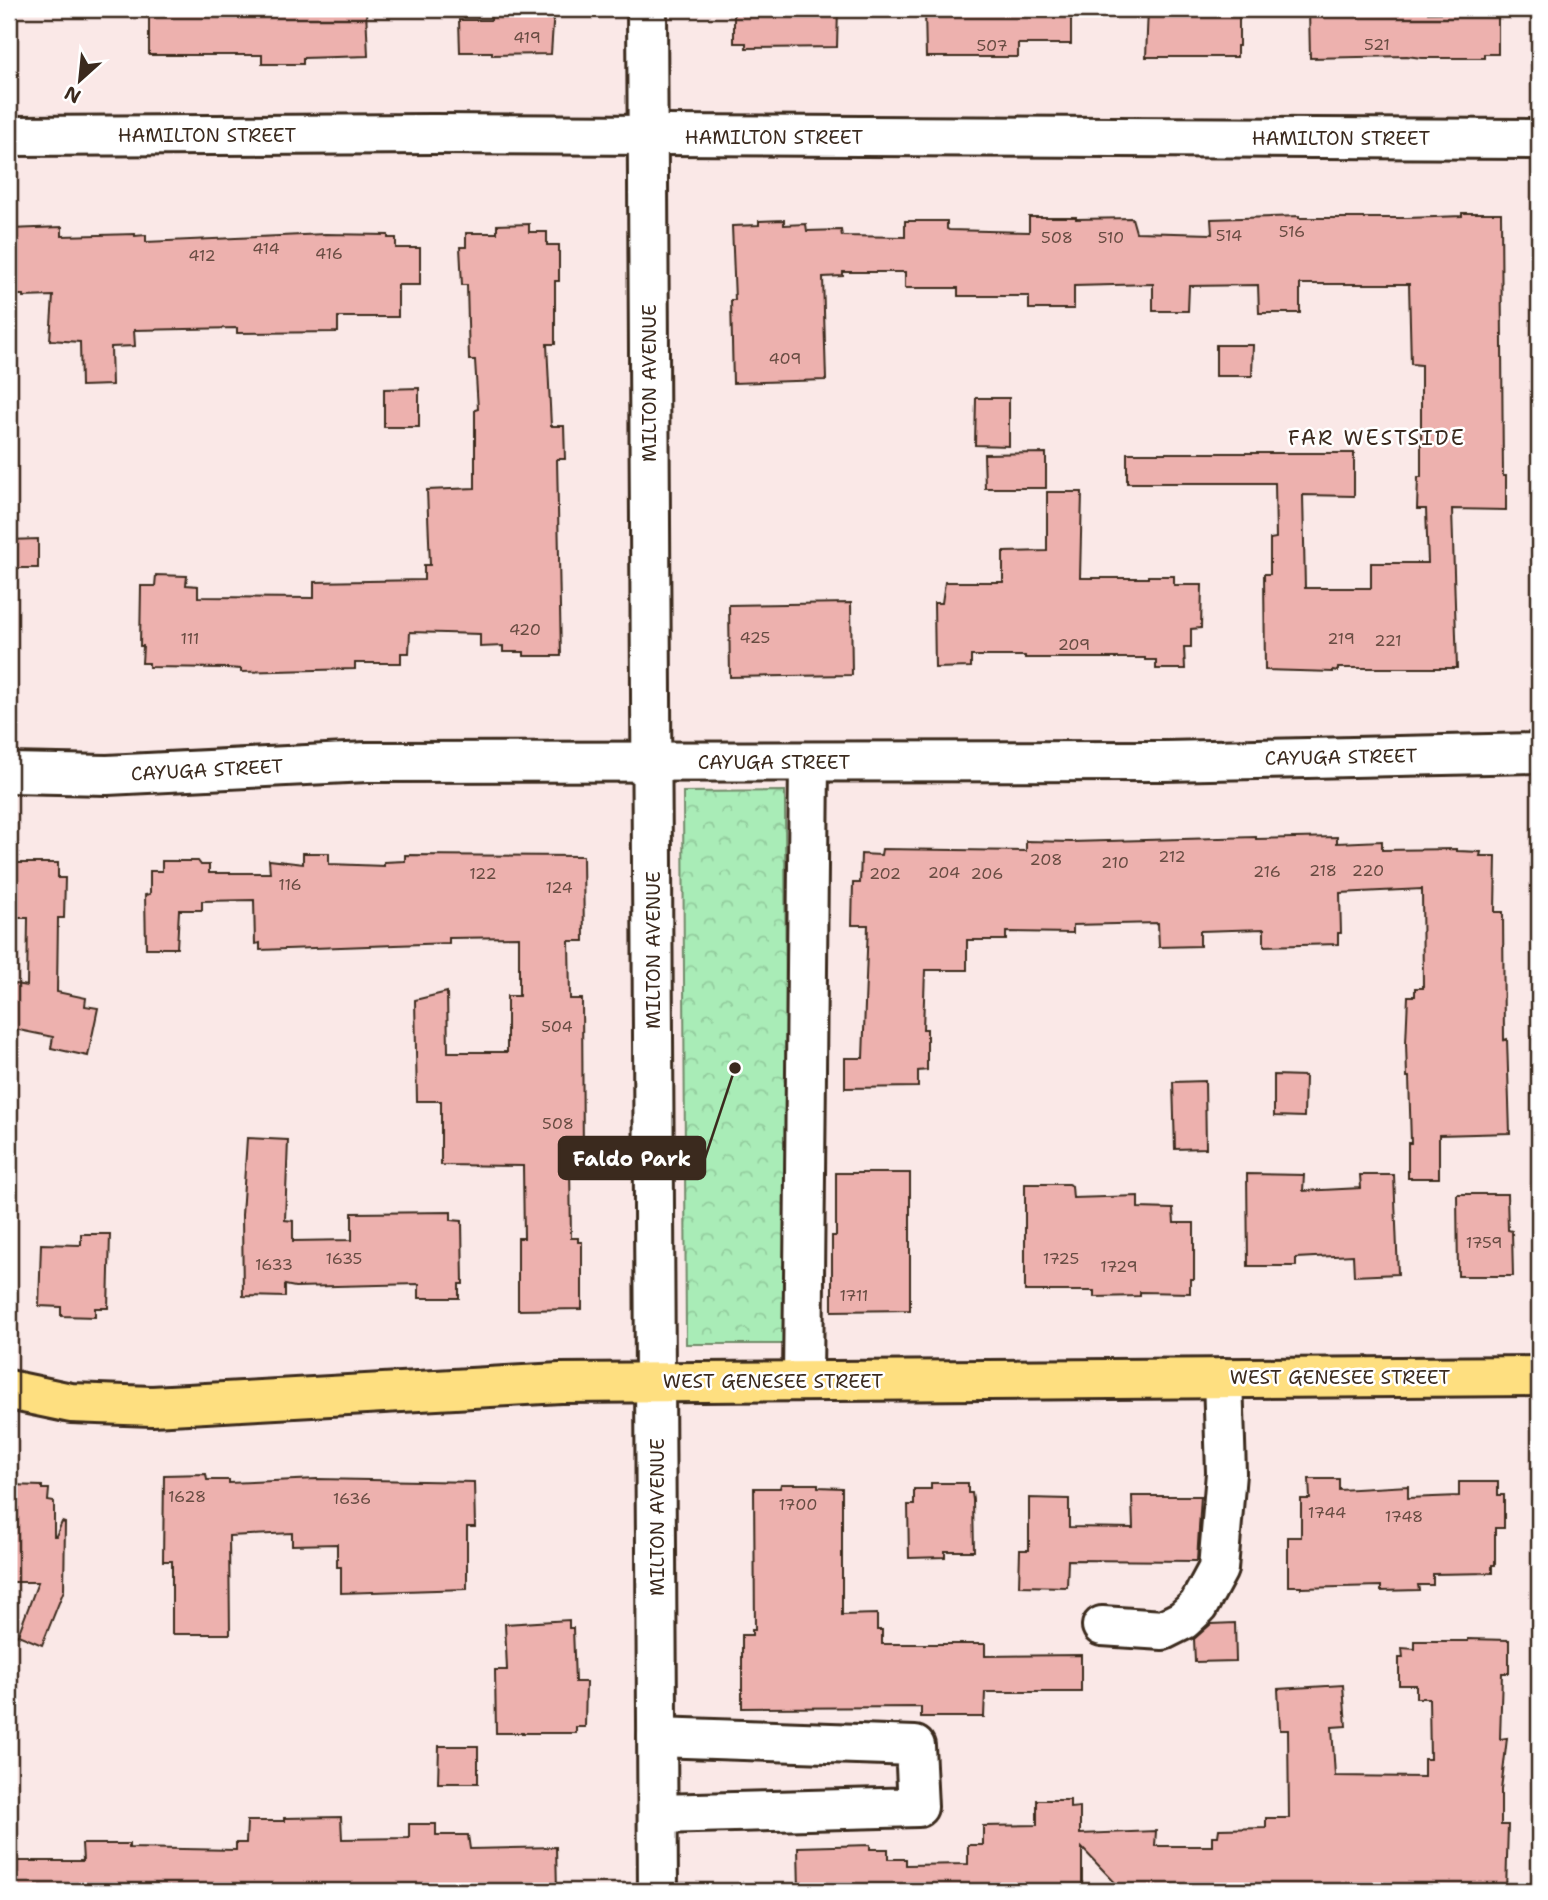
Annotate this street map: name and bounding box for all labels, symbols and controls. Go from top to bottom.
house number: 419 [513,27,541,48]
house number: 521 [1364,34,1390,55]
house number: 507 [976,35,1008,56]
north arrow [46,46,116,116]
text: N [60,80,85,109]
street label: HAMILTON STREET [118,123,297,148]
street label: HAMILTON STREET [685,125,864,150]
street label: HAMILTON STREET [1252,126,1431,151]
house number: 516 [1279,221,1305,242]
house number: 514 [1216,225,1242,246]
house number: 508 [1041,227,1073,248]
house number: 510 [1098,227,1124,248]
house number: 414 [252,238,280,259]
house number: 416 [315,243,343,264]
house number: 412 [188,245,216,266]
street label: MILTON AVENUE [637,304,662,462]
house number: 409 [768,348,802,369]
district label: FAR WESTSIDE [1288,424,1466,452]
house number: 420 [509,619,541,640]
house number: 425 [740,627,770,648]
house number: 111 [181,628,199,649]
house number: 219 [1327,628,1355,649]
house number: 221 [1374,630,1402,651]
house number: 209 [1058,634,1090,655]
street label: CAYUGA STREET [1264,743,1418,771]
street label: CAYUGA STREET [698,750,851,775]
street label: CAYUGA STREET [130,754,284,786]
house number: 212 [1158,846,1186,867]
house number: 208 [1030,849,1062,870]
house number: 210 [1101,852,1129,873]
house number: 218 [1309,860,1337,881]
house number: 220 [1352,860,1384,881]
house number: 216 [1253,861,1281,882]
house number: 204 [928,862,960,883]
house number: 122 [469,863,497,884]
house number: 202 [869,863,901,884]
house number: 206 [971,863,1003,884]
street label: MILTON AVENUE [641,871,666,1029]
house number: 116 [278,874,302,895]
house number: 124 [545,877,573,898]
house number: 504 [541,1016,573,1037]
house number: 508 [542,1113,574,1134]
callout: Faldo Park [559,1137,705,1179]
text: Faldo Park [573,1145,691,1173]
house number: 1759 [1466,1232,1502,1253]
house number: 1635 [326,1248,362,1269]
house number: 1725 [1043,1248,1079,1269]
house number: 1633 [255,1254,293,1275]
house number: 1729 [1100,1256,1138,1277]
house number: 1711 [839,1285,869,1306]
street label: WEST GENESEE STREET [1230,1365,1450,1390]
street label: WEST GENESEE STREET [663,1369,883,1394]
street label: MILTON AVENUE [645,1438,670,1596]
house number: 1628 [168,1486,206,1507]
house number: 1636 [333,1488,371,1509]
house number: 1700 [779,1494,817,1515]
house number: 1744 [1308,1502,1346,1523]
house number: 1748 [1385,1506,1423,1527]

